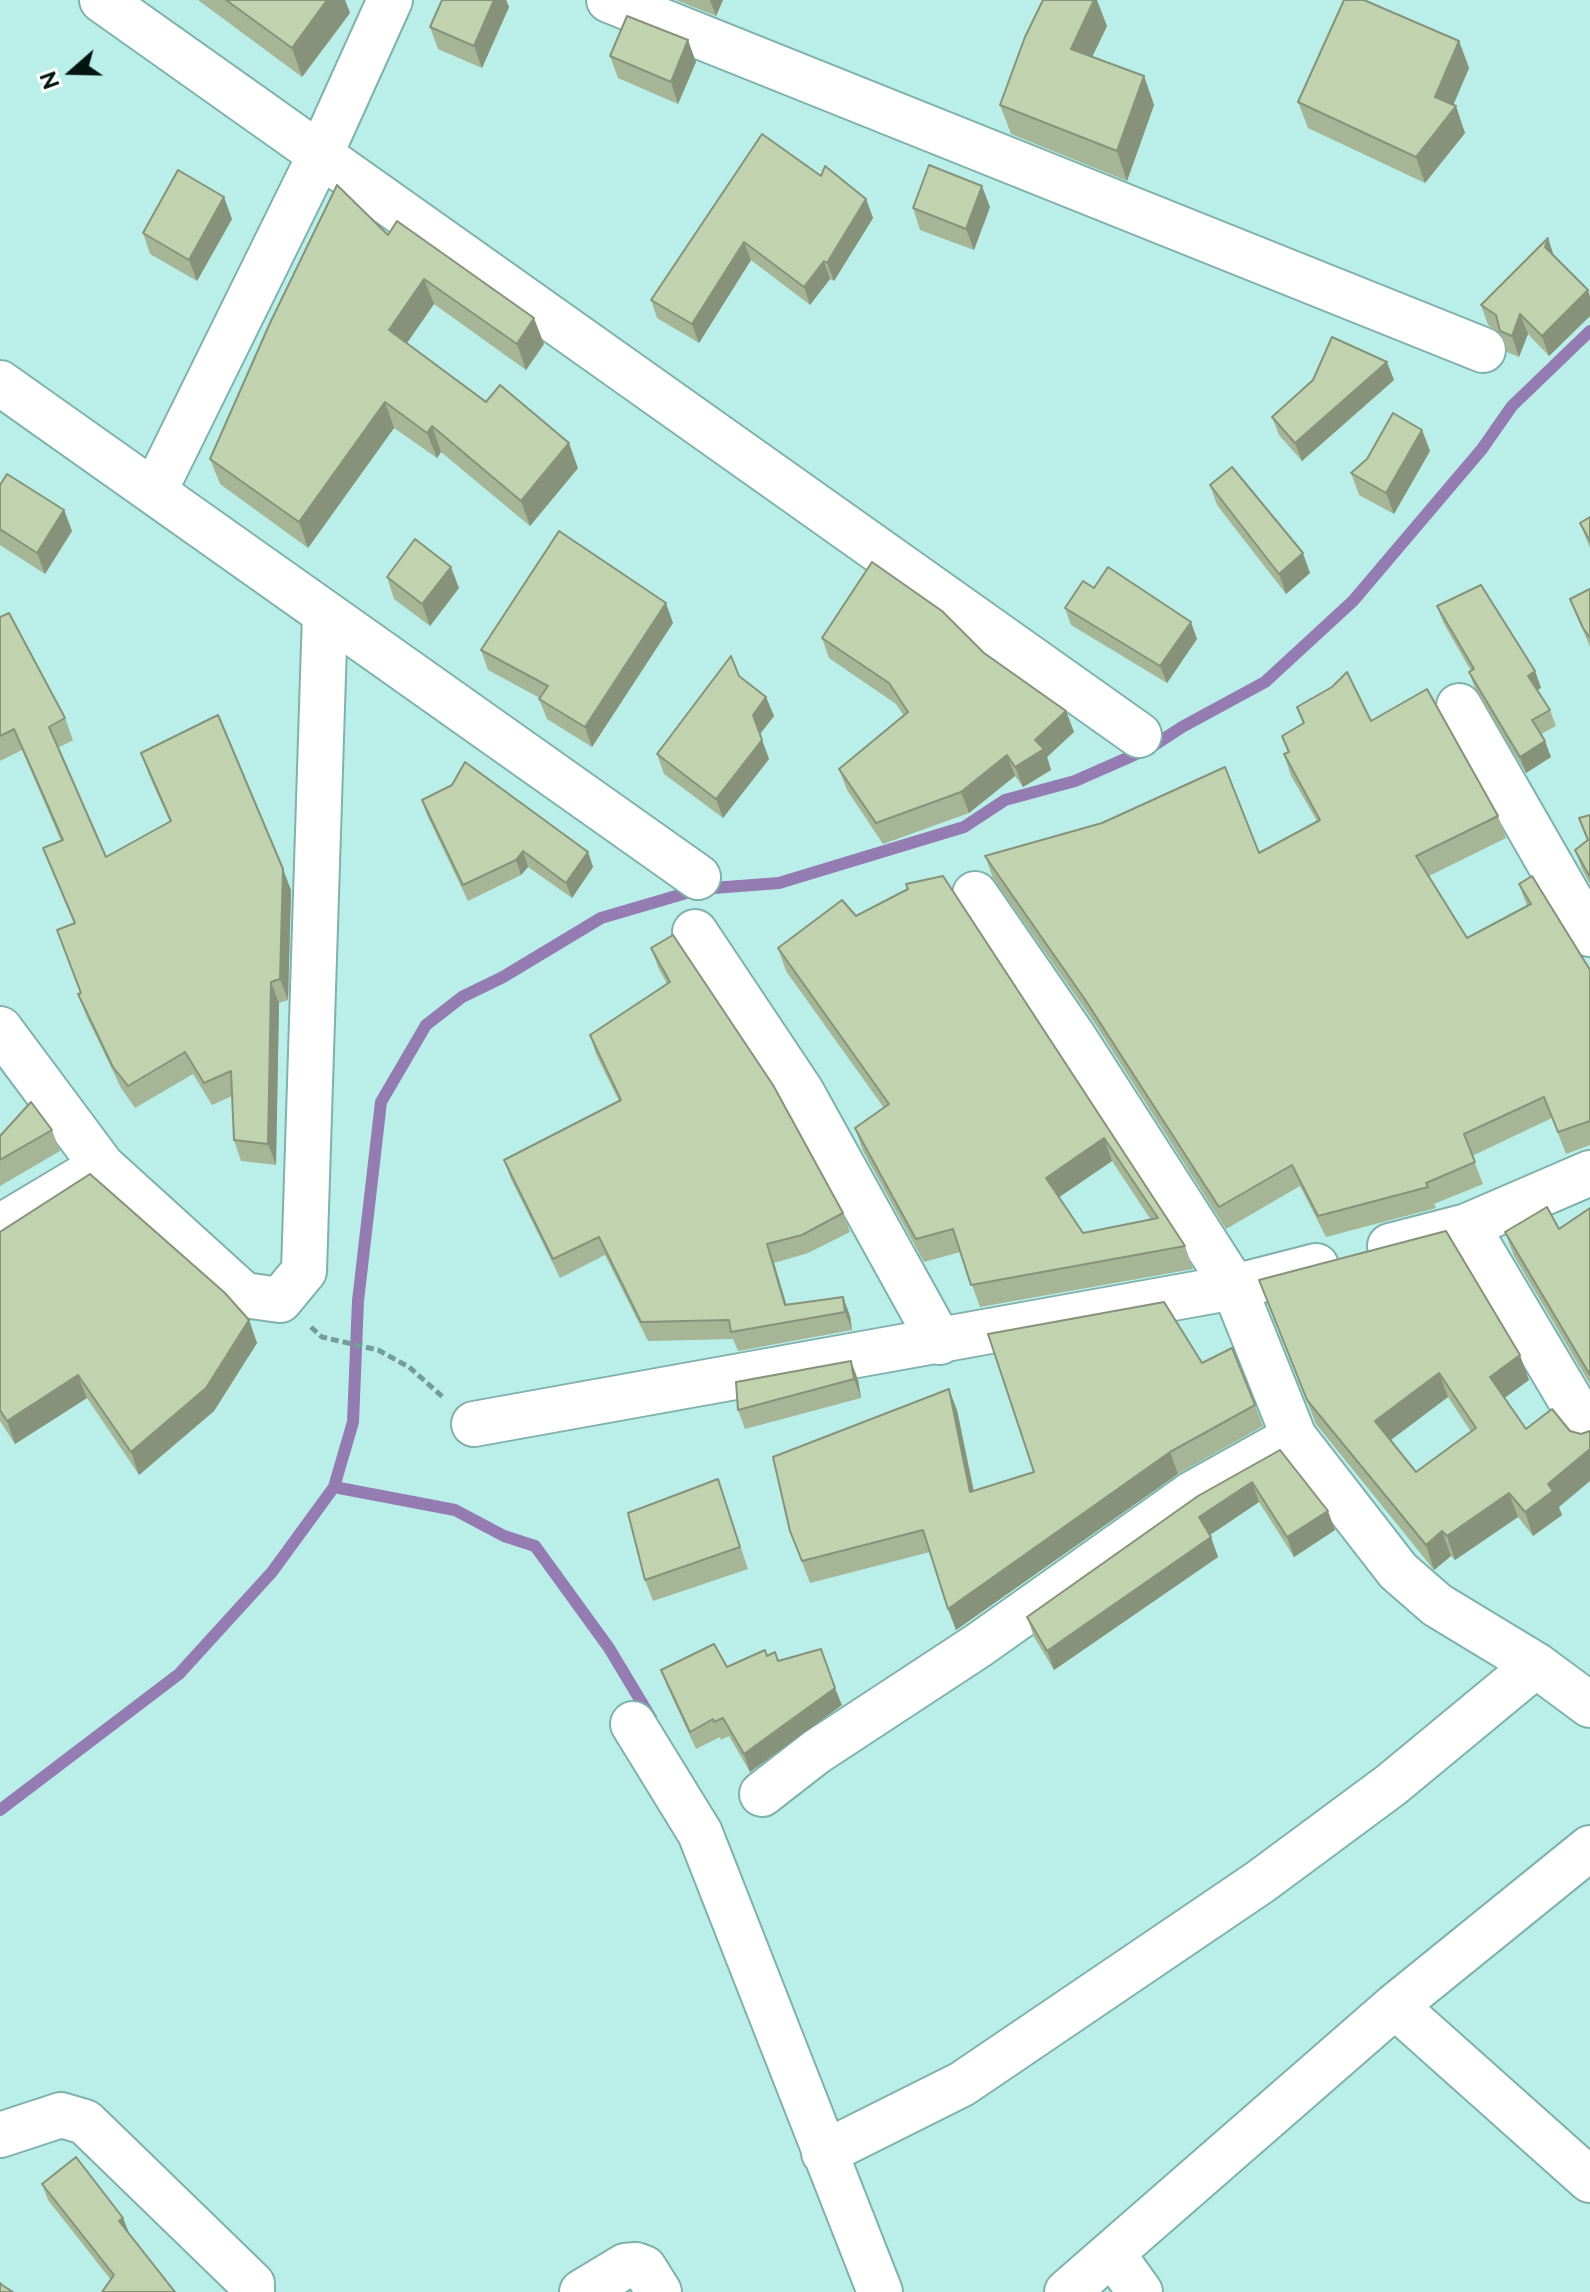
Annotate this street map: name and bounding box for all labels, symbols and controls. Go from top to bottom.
north arrow [32,32,112,112]
text: N [34,68,65,93]

